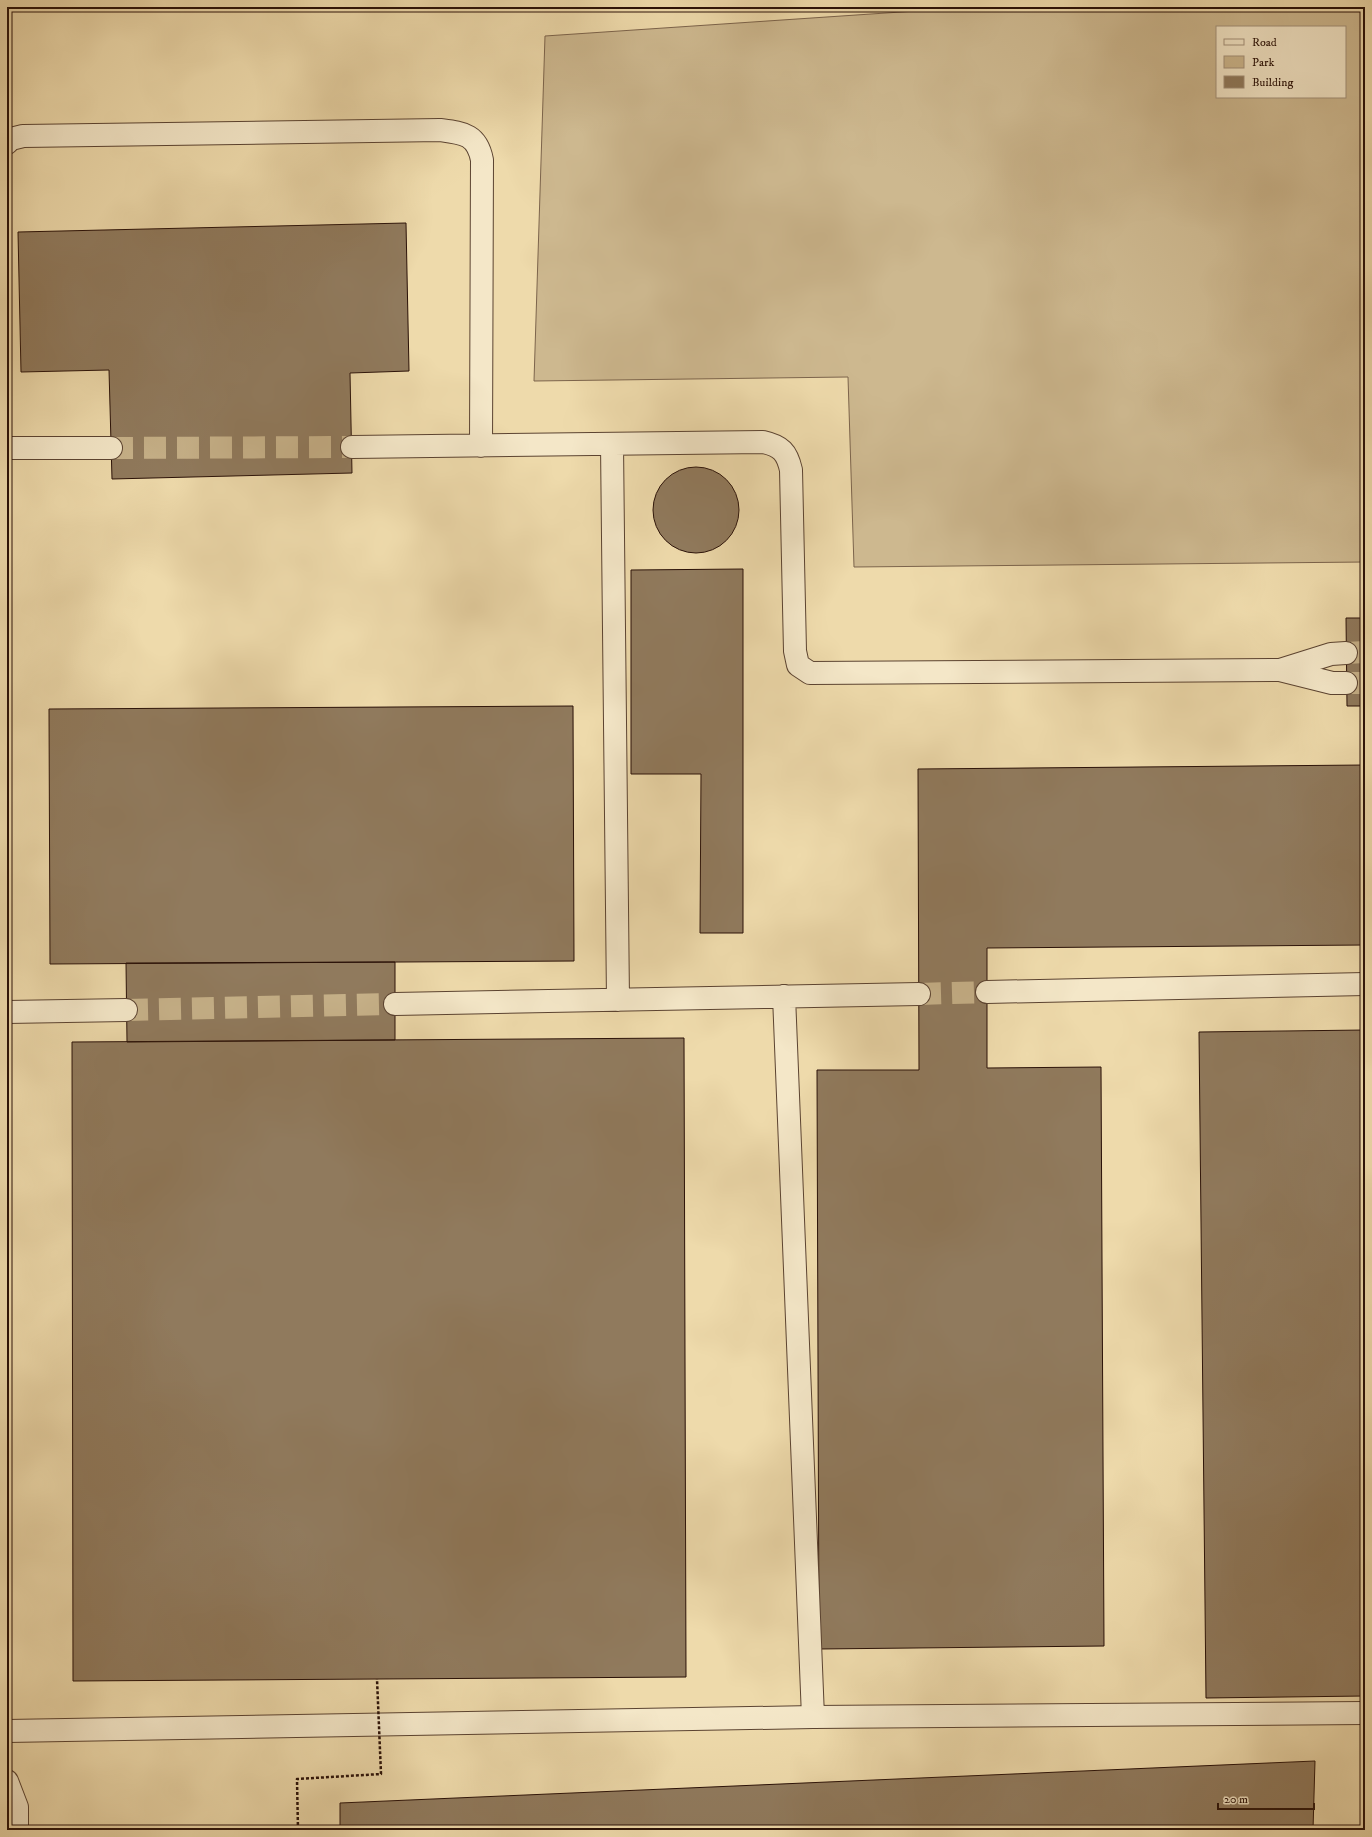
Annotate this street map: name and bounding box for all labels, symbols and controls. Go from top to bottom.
legend [1216,26,1346,98]
text: Road [1252,35,1277,50]
text: Park [1252,55,1274,70]
text: Building [1252,75,1293,90]
scale bar [1218,1785,1314,1811]
text: 20 m [1224,1792,1248,1807]

